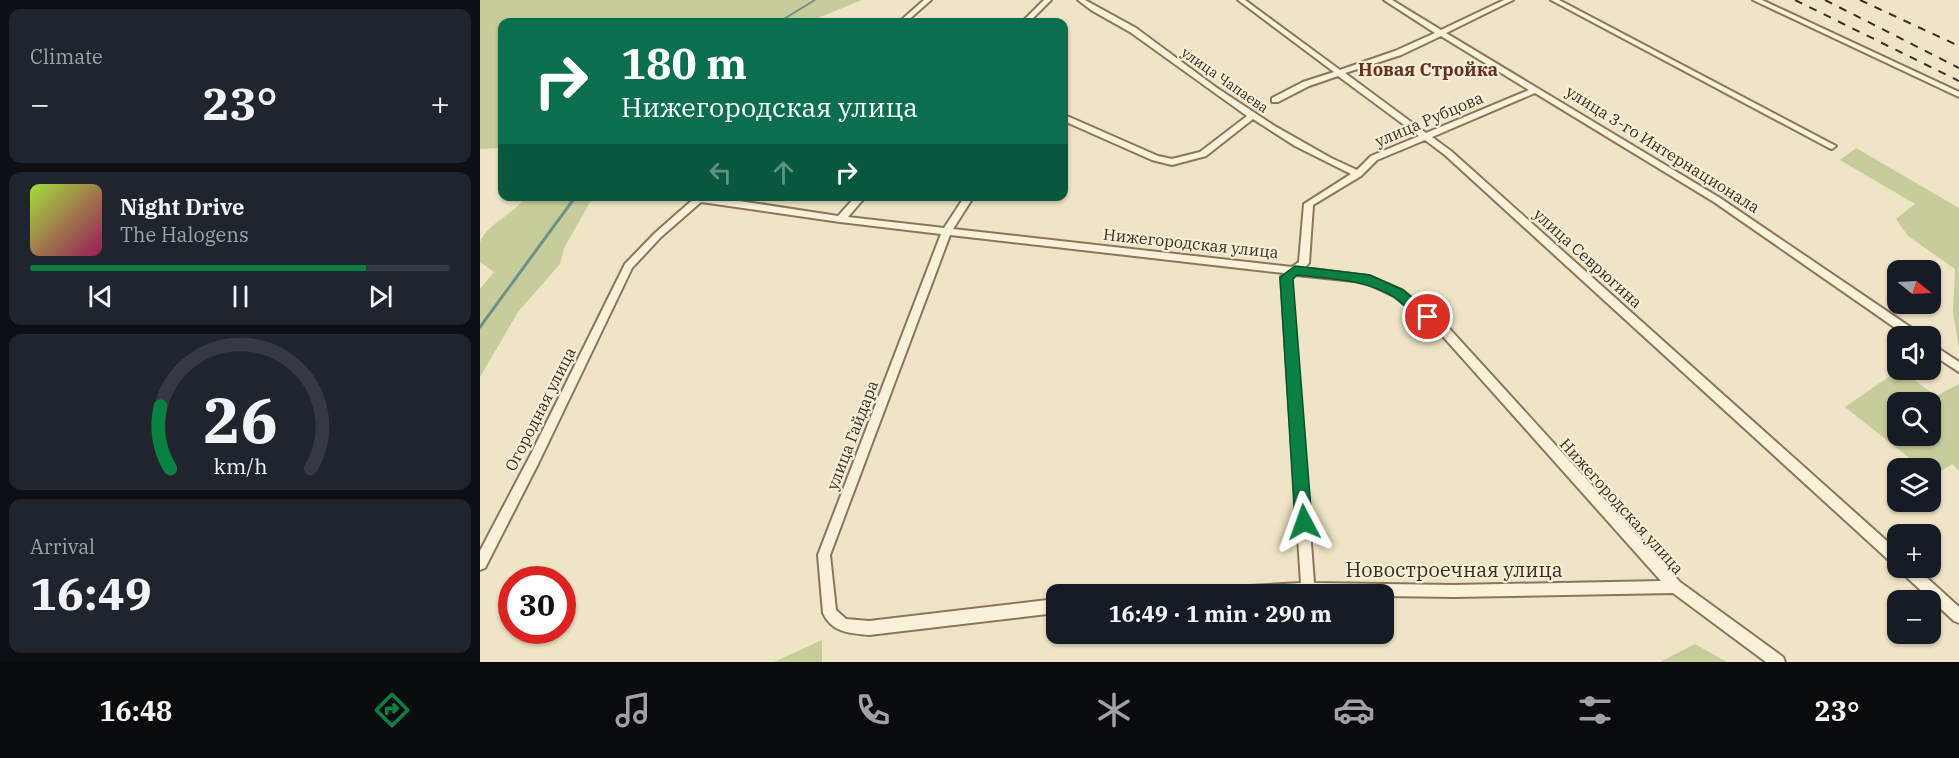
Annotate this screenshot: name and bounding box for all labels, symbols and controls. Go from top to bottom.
text: 180 m [621,36,747,91]
icon: right [522,42,600,120]
text: Climate [30,43,103,70]
street label: улица Чапаева [1178,43,1272,117]
district label: Новая Стройка [1358,58,1498,81]
text: 23° [202,74,278,132]
street label: улица 3-го Интернационала [1562,81,1764,217]
text: − [30,82,50,125]
text: + [430,82,450,125]
street label: улица Рубцова [1372,87,1486,151]
text: Нижегородская улица [621,89,918,124]
icon: left [704,156,737,189]
icon: ahead [767,156,800,189]
icon: right [830,156,863,189]
text: Night Drive [120,192,245,221]
street label: улица Севрюгина [1530,204,1647,312]
text: The Halogens [120,221,249,248]
street label: Нижегородская улица [1102,224,1280,262]
north arrow [1887,260,1941,314]
map controls [1887,260,1941,644]
icon: previous [84,280,117,313]
icon: pause [224,280,257,313]
icon: next [364,280,397,313]
pin [1402,291,1453,342]
icon: arrive [1411,300,1444,333]
button: sound [1887,326,1941,380]
street label: Огородная улица [500,343,580,474]
street label: улица Гайдара [822,377,882,493]
text: 26 [203,380,277,461]
button: search [1887,392,1941,446]
street label: Нижегородская улица [1556,434,1689,578]
text: km/h [213,453,267,481]
button: layers [1887,458,1941,512]
position arrow [1272,490,1336,554]
button: + [1887,524,1941,578]
text: Arrival [30,533,95,560]
street label: Новостроечная улица [1345,556,1563,583]
text: 16:49 [30,564,152,622]
speed limit sign: 30 [498,566,576,644]
button: − [1887,590,1941,644]
text: 16:49 · 1 min · 290 m [1108,599,1332,628]
icon: directions [371,689,413,731]
icon: music [612,689,654,731]
icon: phone [852,689,894,731]
icon: climate [1093,689,1135,731]
icon: car [1333,689,1375,731]
icon: filters [1574,689,1616,731]
text: 16:48 [99,693,172,728]
text: 23° [1815,693,1860,728]

